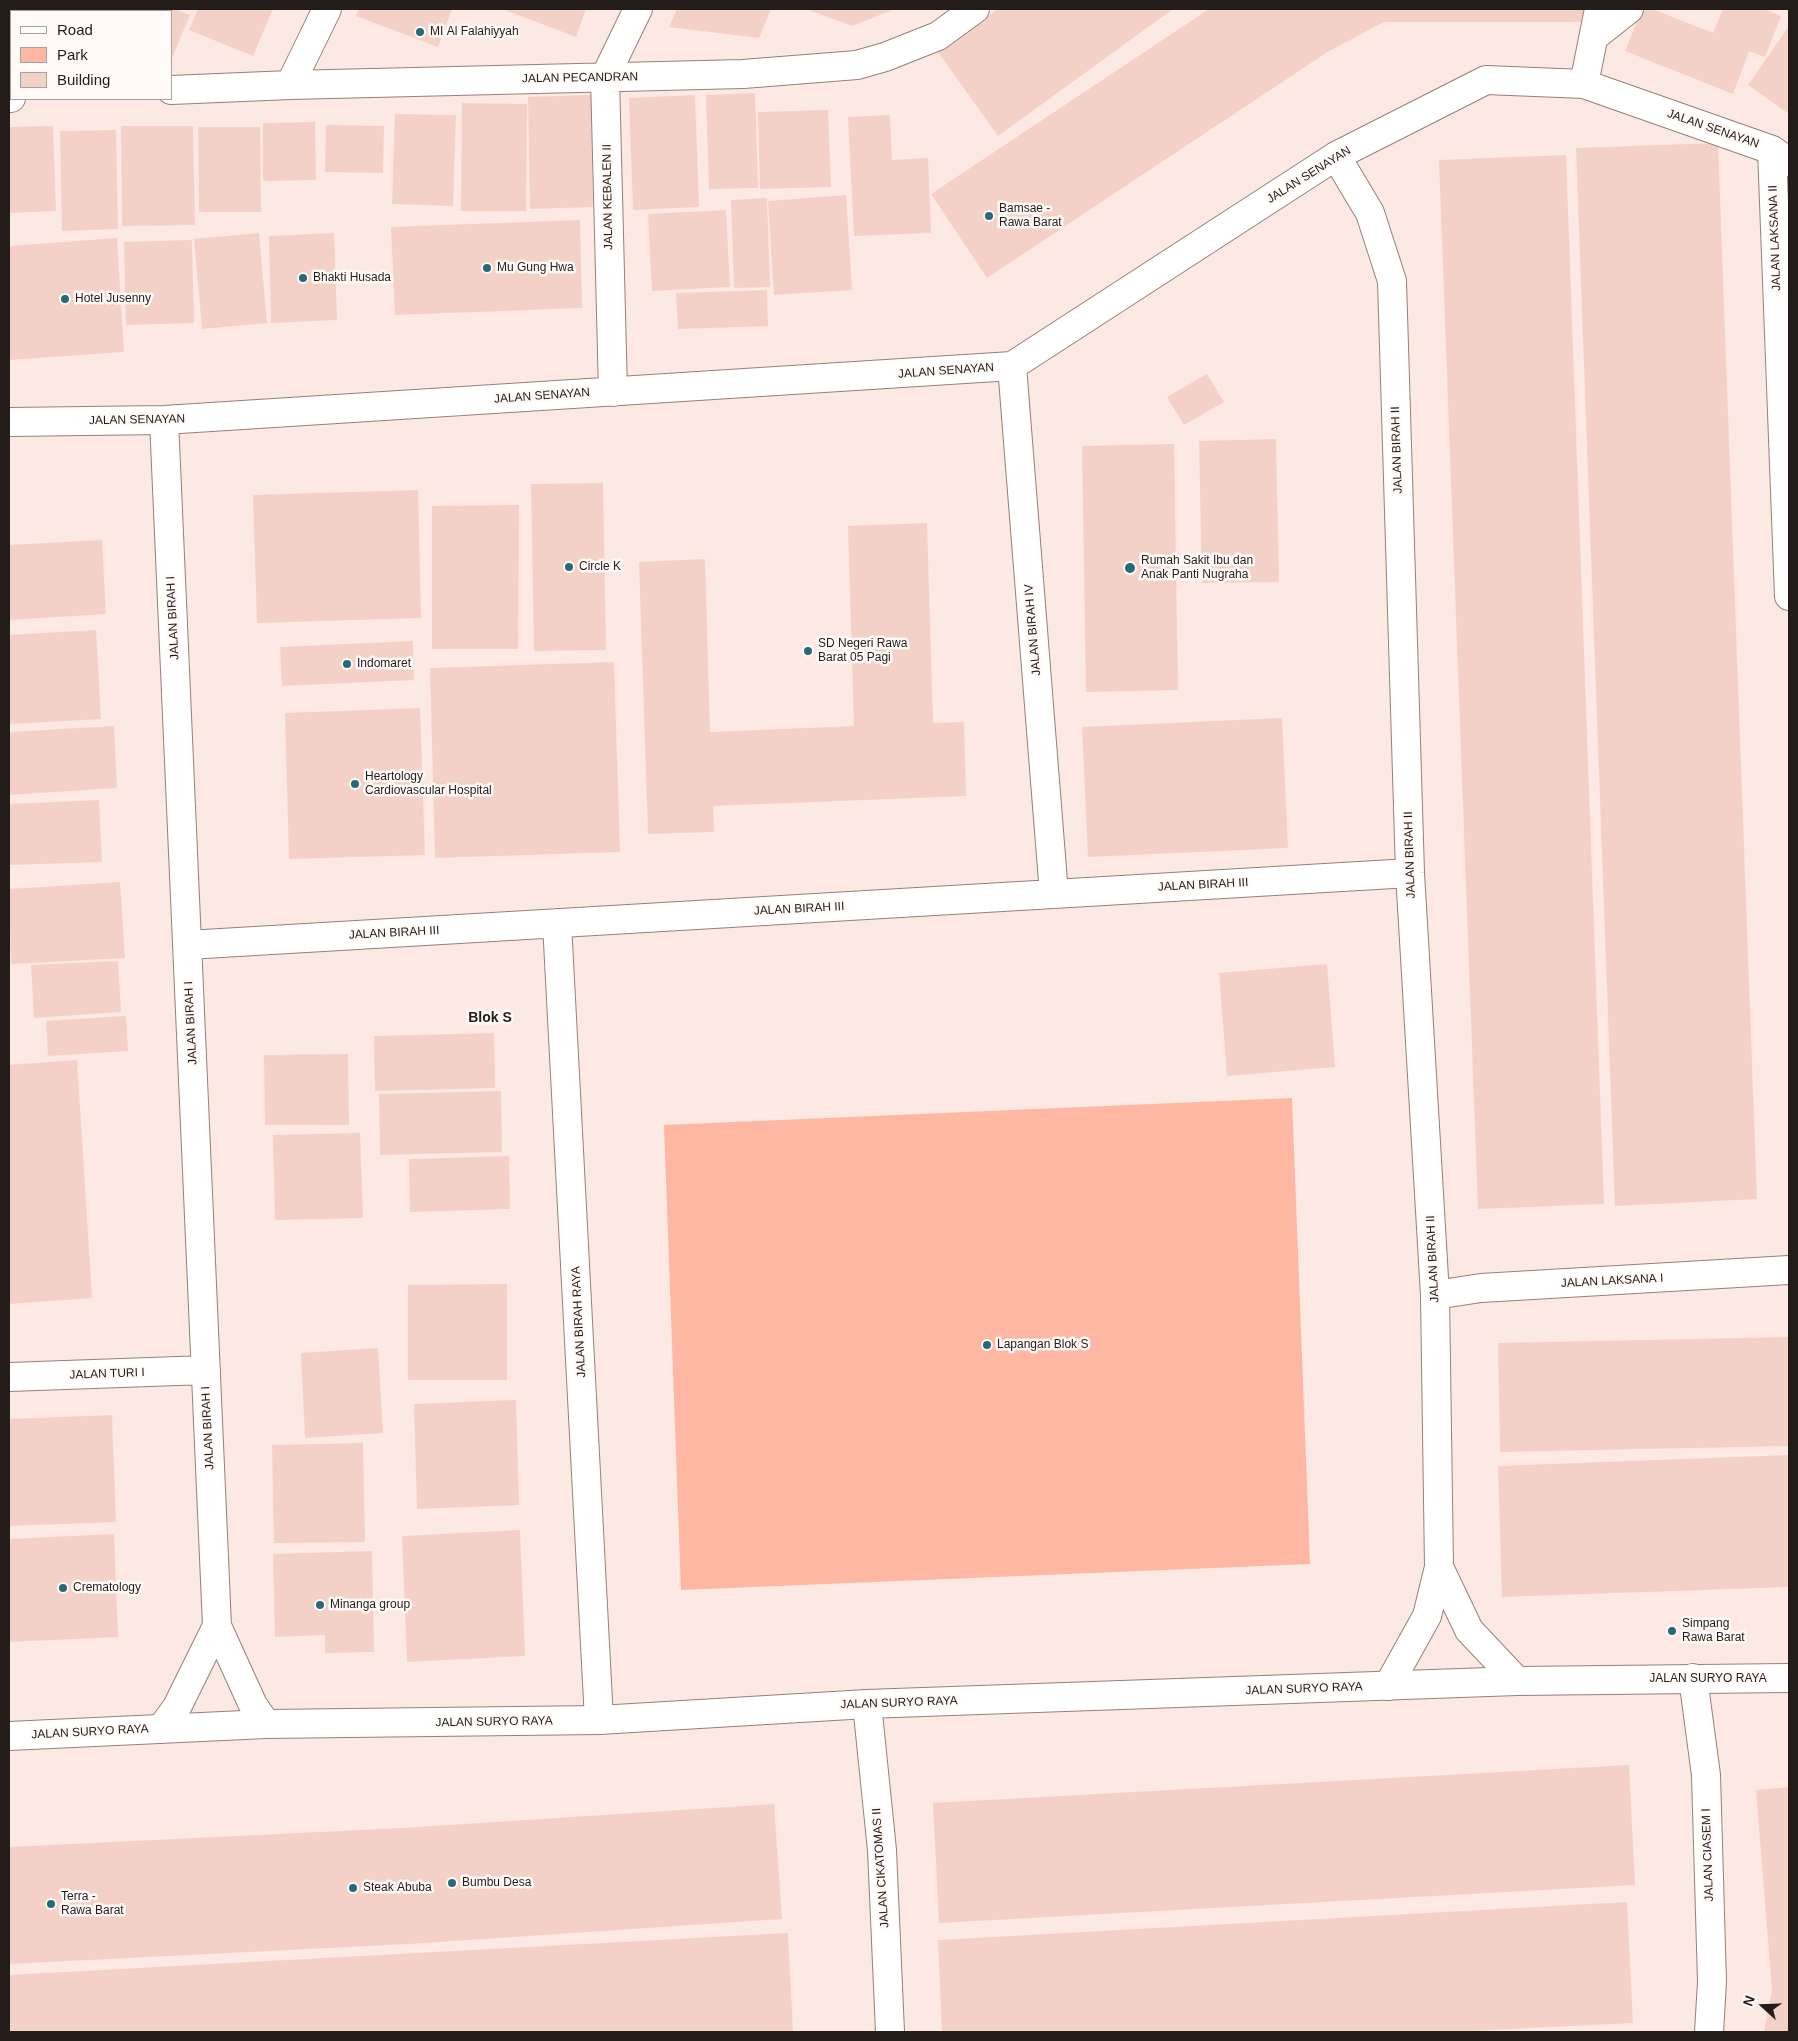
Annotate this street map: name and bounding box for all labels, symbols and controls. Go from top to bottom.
legend [10,10,172,100]
text: Road [57,21,93,38]
place label: MI Al Falahiyyah [430,25,519,39]
marker: MI Al Falahiyyah [414,26,426,38]
text: Park [57,46,88,63]
street label: JALAN PECANDRAN [522,70,638,86]
text: Building [57,71,110,88]
street label: JALAN SENAYAN [1665,107,1761,151]
street label: JALAN SENAYAN [1264,143,1354,207]
street label: JALAN KEBALEN II [600,144,616,250]
street label: JALAN LAKSANA II [1766,185,1784,291]
place label: Bamsae - Rawa Barat [999,202,1062,230]
marker: Bamsae - Rawa Barat [983,210,995,222]
place label: Mu Gung Hwa [497,261,574,275]
marker: Mu Gung Hwa [481,262,493,274]
place label: Bhakti Husada [313,271,391,285]
marker: Bhakti Husada [297,272,309,284]
place label: Hotel Jusenny [75,292,151,306]
marker: Hotel Jusenny [59,293,71,305]
street label: JALAN SENAYAN [897,360,995,382]
street label: JALAN SENAYAN [493,385,591,407]
street label: JALAN BIRAH II [1388,406,1406,494]
street label: JALAN SENAYAN [89,412,185,428]
place label: Rumah Sakit Ibu dan Anak Panti Nugraha [1141,554,1253,582]
place label: Circle K [579,560,621,574]
marker: Circle K [563,561,575,573]
marker: Rumah Sakit Ibu dan Anak Panti Nugraha [1123,561,1137,575]
street label: JALAN BIRAH I [164,576,182,660]
street label: JALAN BIRAH IV [1022,584,1044,676]
place label: SD Negeri Rawa Barat 05 Pagi [818,637,907,665]
marker: SD Negeri Rawa Barat 05 Pagi [802,645,814,657]
place label: Indomaret [357,657,411,671]
marker: Indomaret [341,658,353,670]
place label: Heartology Cardiovascular Hospital [365,770,492,798]
marker: Heartology Cardiovascular Hospital [349,778,361,790]
street label: JALAN BIRAH II [1401,811,1419,899]
street label: JALAN BIRAH III [1157,875,1249,895]
street label: JALAN BIRAH III [753,899,845,919]
street label: JALAN BIRAH III [348,923,440,943]
street label: JALAN BIRAH I [182,981,200,1065]
district label: Blok S [468,1010,512,1026]
street label: JALAN BIRAH II [1424,1215,1442,1303]
street label: JALAN BIRAH RAYA [569,1266,589,1378]
street label: JALAN LAKSANA I [1560,1271,1664,1291]
place label: Lapangan Blok S [997,1338,1088,1352]
marker: Lapangan Blok S [981,1339,993,1351]
street label: JALAN TURI I [69,1365,145,1383]
street label: JALAN BIRAH I [199,1386,217,1470]
place label: Crematology [73,1581,141,1595]
marker: Crematology [57,1582,69,1594]
place label: Minanga group [330,1598,410,1612]
marker: Minanga group [314,1599,326,1611]
place label: Simpang Rawa Barat [1682,1617,1745,1645]
marker: Simpang Rawa Barat [1666,1625,1678,1637]
street label: JALAN SURYO RAYA [1649,1672,1767,1686]
street label: JALAN SURYO RAYA [1245,1680,1363,1698]
street label: JALAN SURYO RAYA [840,1694,958,1712]
street label: JALAN SURYO RAYA [435,1714,553,1730]
street label: JALAN SURYO RAYA [31,1722,149,1742]
street label: JALAN CIKATOMAS II [870,1808,892,1928]
street label: JALAN CIASEM I [1699,1808,1717,1902]
place label: Bumbu Desa [462,1876,531,1890]
marker: Bumbu Desa [446,1877,458,1889]
place label: Steak Abuba [363,1881,432,1895]
marker: Steak Abuba [347,1882,359,1894]
place label: Terra - Rawa Barat [61,1890,124,1918]
marker: Terra - Rawa Barat [45,1898,57,1910]
north arrow [1738,1981,1788,2031]
text: N [1740,1993,1758,2008]

